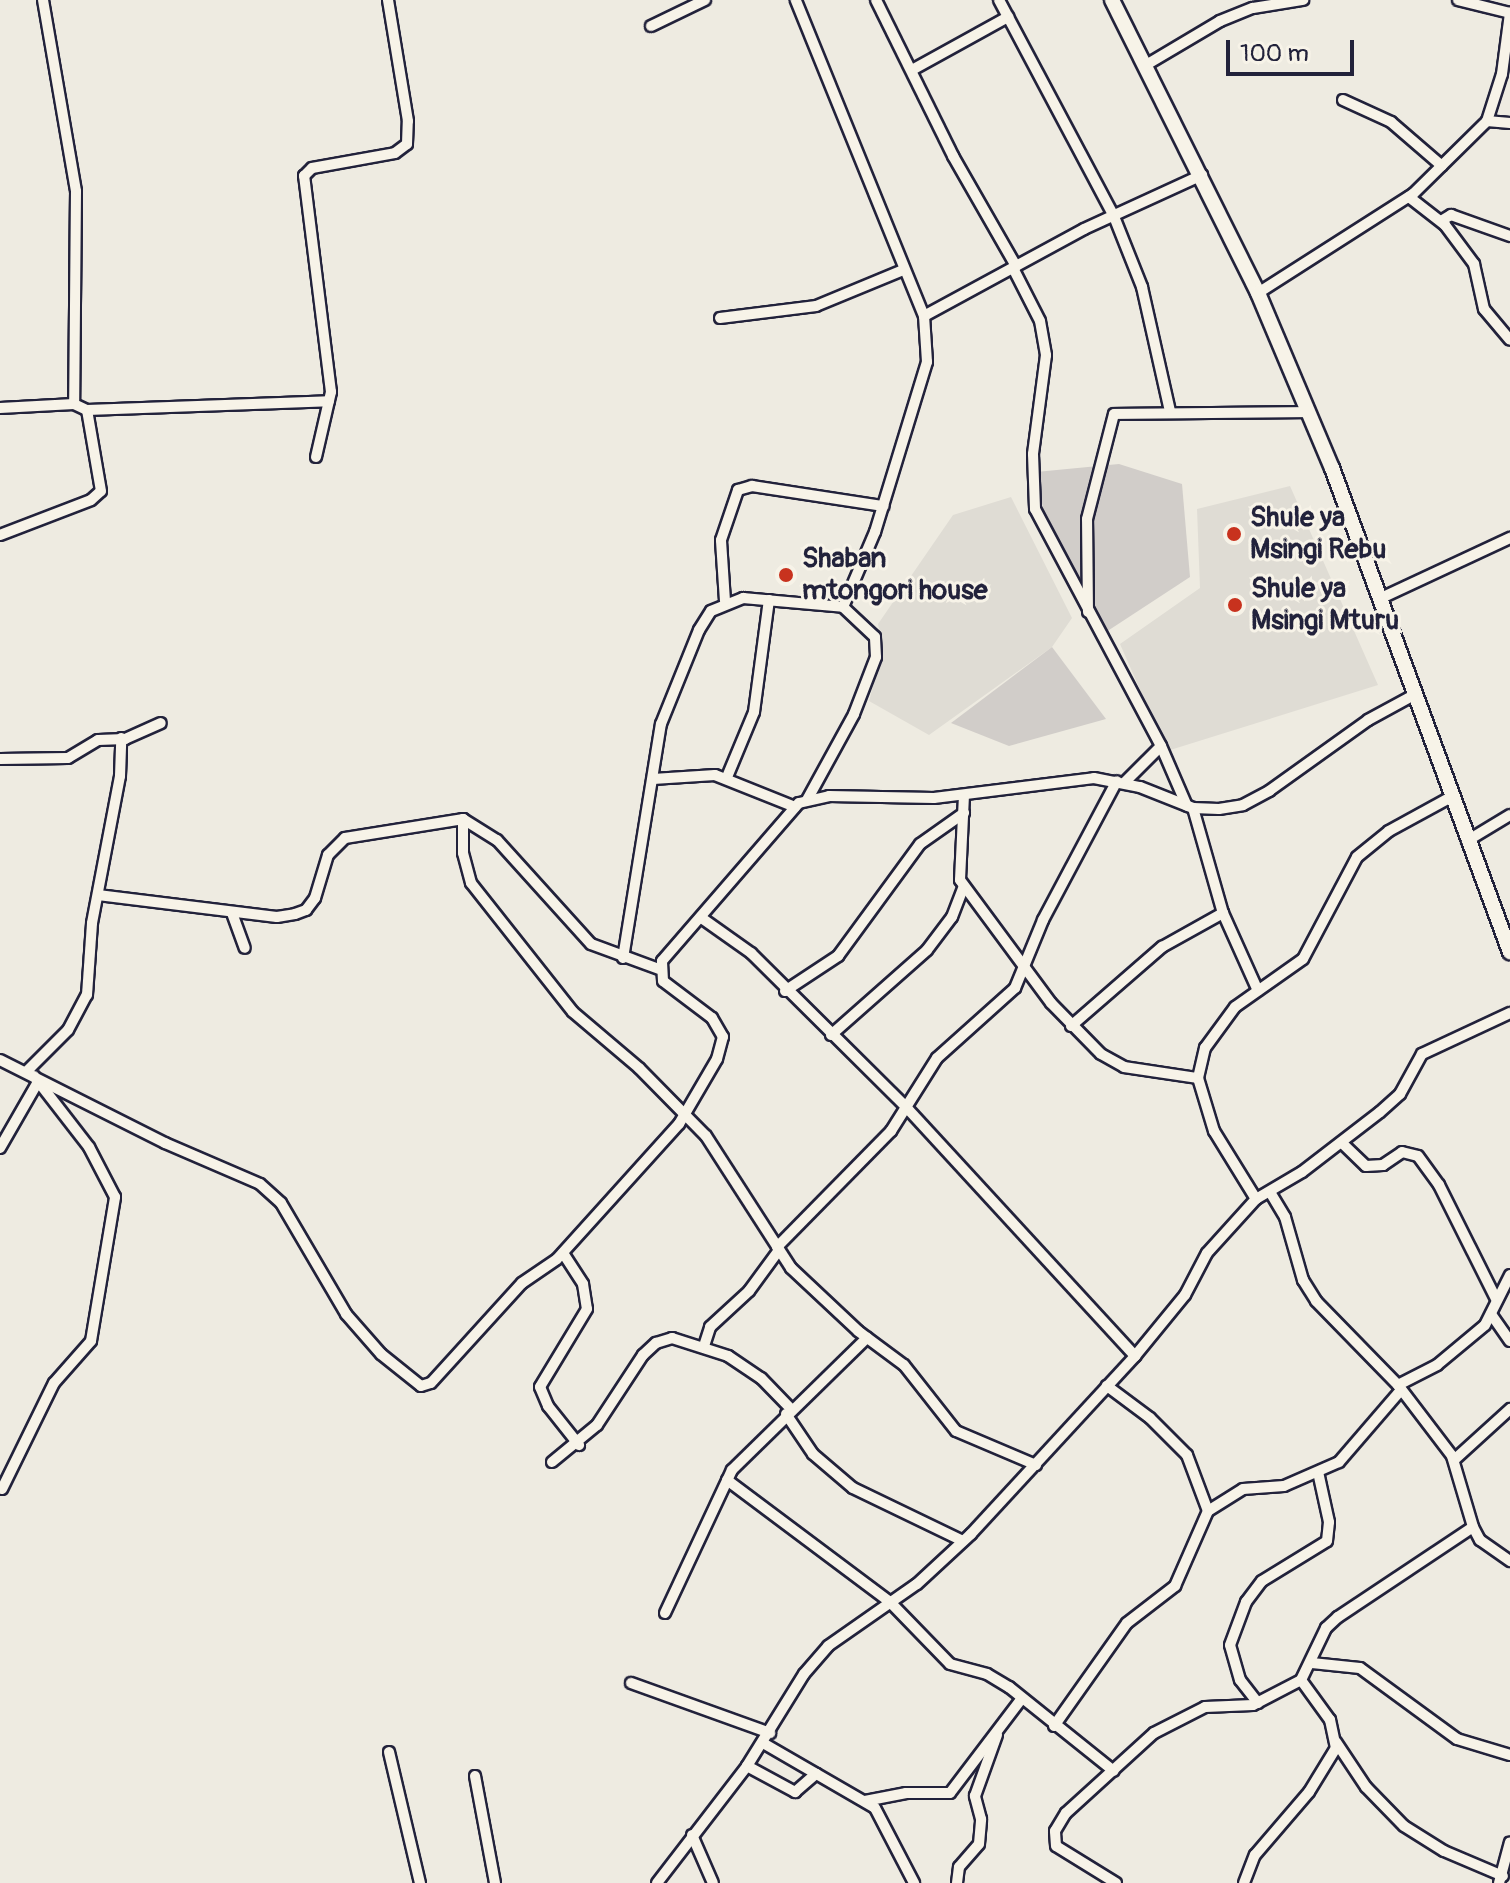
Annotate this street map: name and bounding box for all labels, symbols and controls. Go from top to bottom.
scale bar [1230,24,1358,74]
text: 100 m [1240,39,1309,68]
place label: Shule ya Msingi Rebu [1250,501,1386,567]
marker: Shule ya Msingi Rebu [1225,525,1243,543]
place label: Shaban mtongori house [802,542,987,608]
marker: Shaban mtongori house [777,566,795,584]
place label: Shule ya Msingi Mturu [1251,572,1399,638]
marker: Shule ya Msingi Mturu [1226,596,1244,614]

